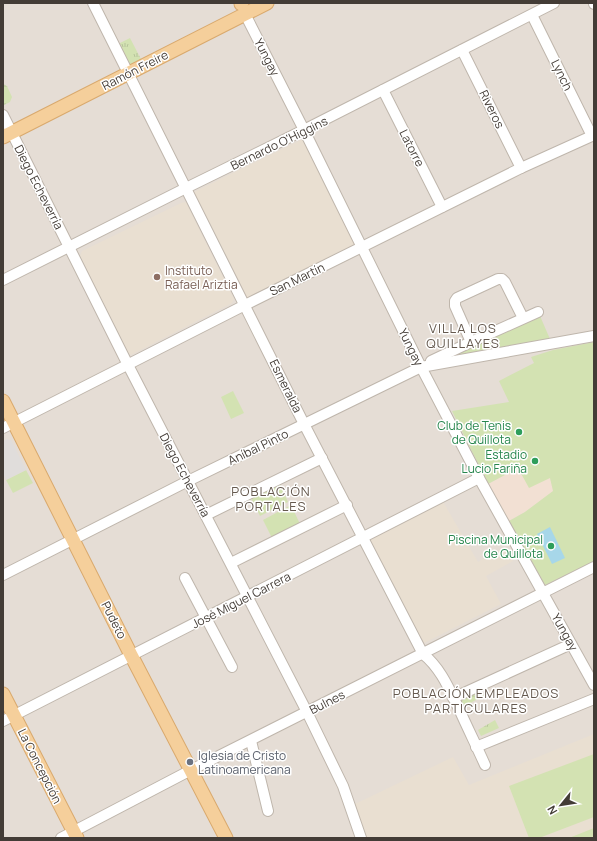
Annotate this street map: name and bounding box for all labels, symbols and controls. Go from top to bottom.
street label: Yungay [250,35,284,79]
street label: Ramón Freire [99,46,171,94]
street label: Lynch [547,57,577,93]
street label: Riveros [475,87,509,131]
street label: Bernardo O'Higgins [228,112,330,174]
street label: Latorre [395,126,429,170]
street label: Diego Echeverría [10,142,68,232]
street label: San Martín [267,258,327,300]
place label: Instituto Rafael Ariztia [165,262,238,293]
marker: Instituto Rafael Ariztia [152,272,162,282]
district label: VILLA LOS QUILLAYES [426,319,500,352]
street label: Yungay [395,325,428,369]
street label: Esmeralda [266,356,306,416]
place label: Club de Tenis de Quillota [437,417,511,448]
street label: Aníbal Pinto [225,425,291,469]
marker: Club de Tenis de Quillota [514,427,524,437]
street label: Diego Echeverría [156,430,214,520]
place label: Estadio Lucio Fariña [462,446,527,477]
marker: Estadio Lucio Fariña [530,456,540,466]
district label: POBLACIÓN PORTALES [231,482,311,515]
place label: Piscina Municipal de Quillota [448,531,543,562]
marker: Piscina Municipal de Quillota [546,541,556,551]
street label: José Miguel Carrera [188,568,294,632]
street label: Pudeto [97,598,131,642]
street label: Yungay [548,610,582,654]
district label: POBLACIÓN EMPLEADOS PARTICULARES [393,684,559,717]
street label: Bulnes [306,686,348,718]
street label: La Concepción [14,726,66,806]
place label: Iglesia de Cristo Latinoamericana [198,747,291,778]
marker: Iglesia de Cristo Latinoamericana [185,757,195,767]
north arrow [541,785,581,825]
text: N [543,803,560,817]

